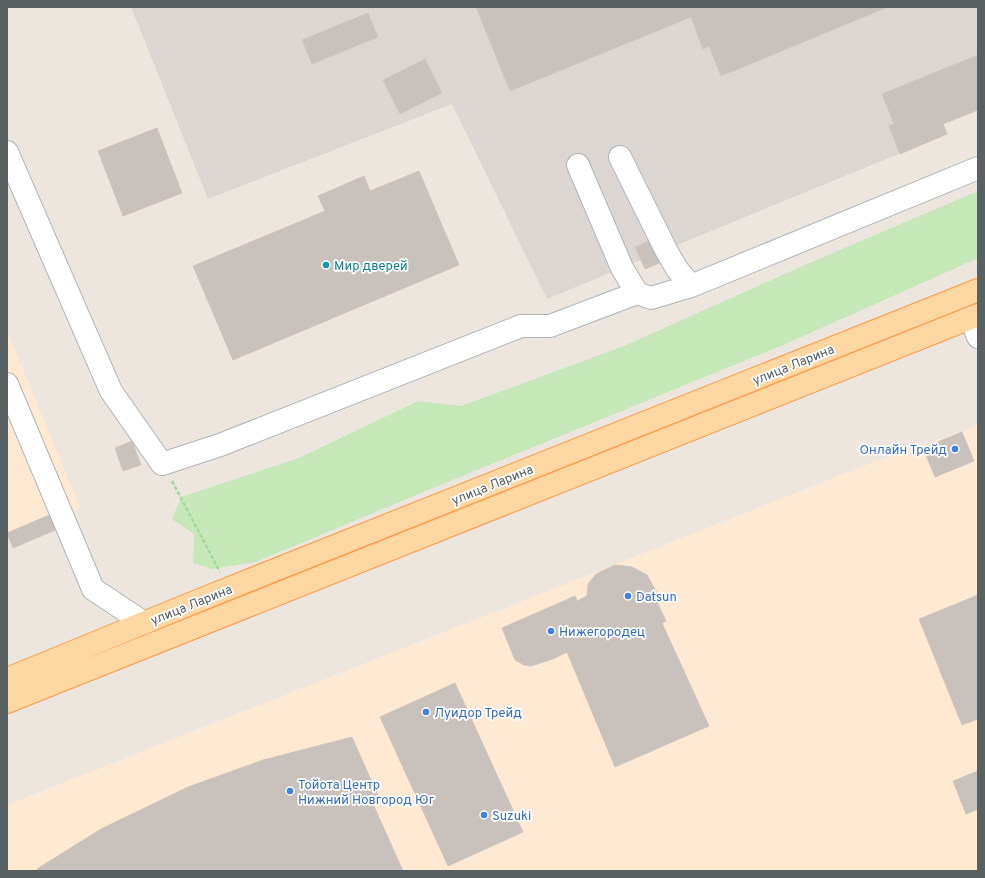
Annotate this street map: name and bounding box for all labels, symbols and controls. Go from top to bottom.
place label: Мир дверей [334,259,408,275]
marker: Мир дверей [321,260,331,270]
street label: улица Ларина [751,342,837,390]
place label: Онлайн Трейд [859,443,947,459]
marker: Онлайн Трейд [950,444,960,454]
street label: улица Ларина [450,462,536,510]
street label: улица Ларина [149,582,235,630]
place label: Datsun [636,590,677,606]
marker: Datsun [623,591,633,601]
place label: Нижегородец [559,625,645,641]
marker: Нижегородец [546,626,556,636]
place label: Луидор Трейд [434,706,522,722]
marker: Луидор Трейд [421,707,431,717]
place label: Тойота Центр Нижний Новгород Юг [298,778,435,809]
marker: Тойота Центр Нижний Новгород Юг [285,786,295,796]
place label: Suzuki [492,809,531,825]
marker: Suzuki [479,810,489,820]

